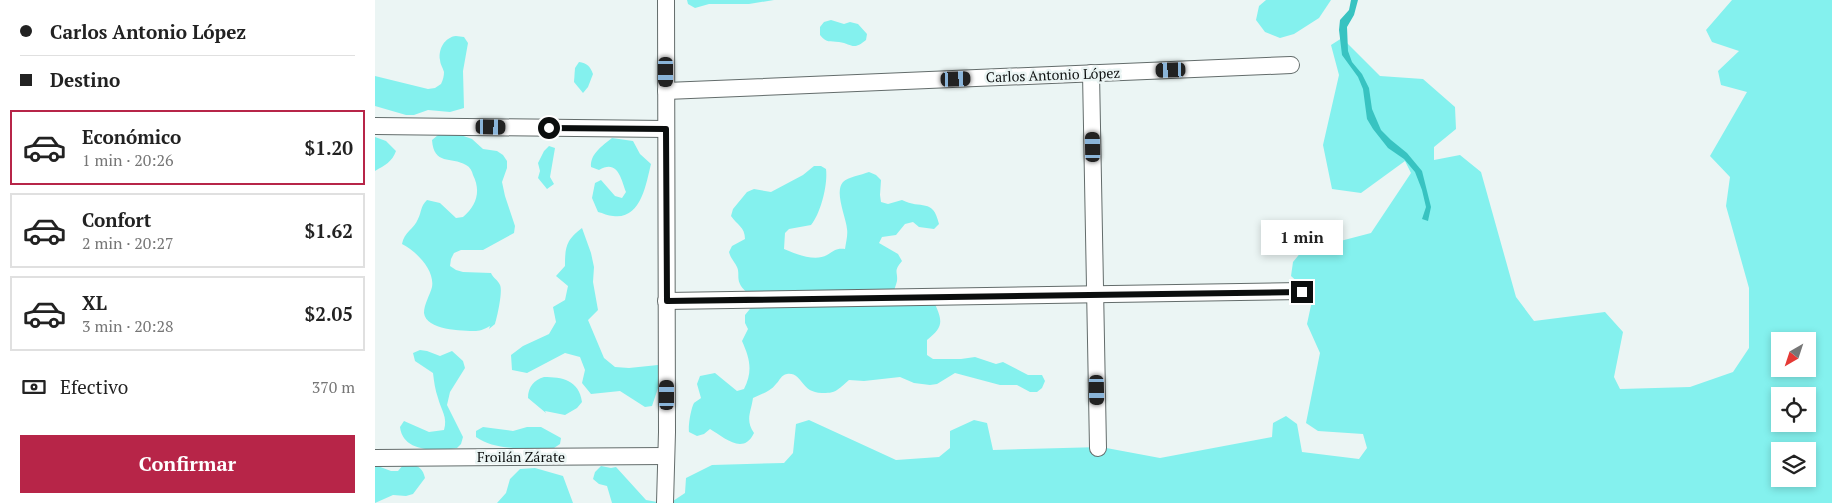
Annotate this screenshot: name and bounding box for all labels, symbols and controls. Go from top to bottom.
text: Carlos Antonio López [50,19,246,44]
car [658,57,673,87]
car [1155,62,1186,78]
street label: Carlos Antonio López [986,63,1121,86]
text: Destino [50,67,120,92]
car [940,71,971,87]
route start [538,117,560,139]
car [475,119,506,135]
text: Económico [82,124,181,149]
icon: car [22,125,67,170]
car [1085,132,1100,162]
text: $1.20 [304,135,353,160]
text: 1 min · 20:26 [82,149,174,171]
text: Confort [82,207,151,232]
icon: car [22,208,67,253]
text: $1.62 [304,218,353,243]
callout: 1 min [1261,220,1343,254]
text: 1 min [1280,226,1324,248]
text: 2 min · 20:27 [82,232,174,254]
route end [1291,281,1313,303]
text: XL [82,290,107,315]
icon: car [22,291,67,336]
text: $2.05 [304,301,353,326]
text: 3 min · 20:28 [82,315,174,337]
north arrow [1771,332,1816,378]
map controls [1771,332,1816,487]
icon: cash [20,373,48,401]
text: Efectivo [60,374,128,399]
car [1089,375,1104,405]
text: 370 m [312,376,355,398]
car [659,380,674,410]
button: locate [1771,387,1816,432]
button: Confirmar [20,435,355,493]
button: layers [1771,442,1816,487]
street label: Froilán Zárate [477,447,565,466]

